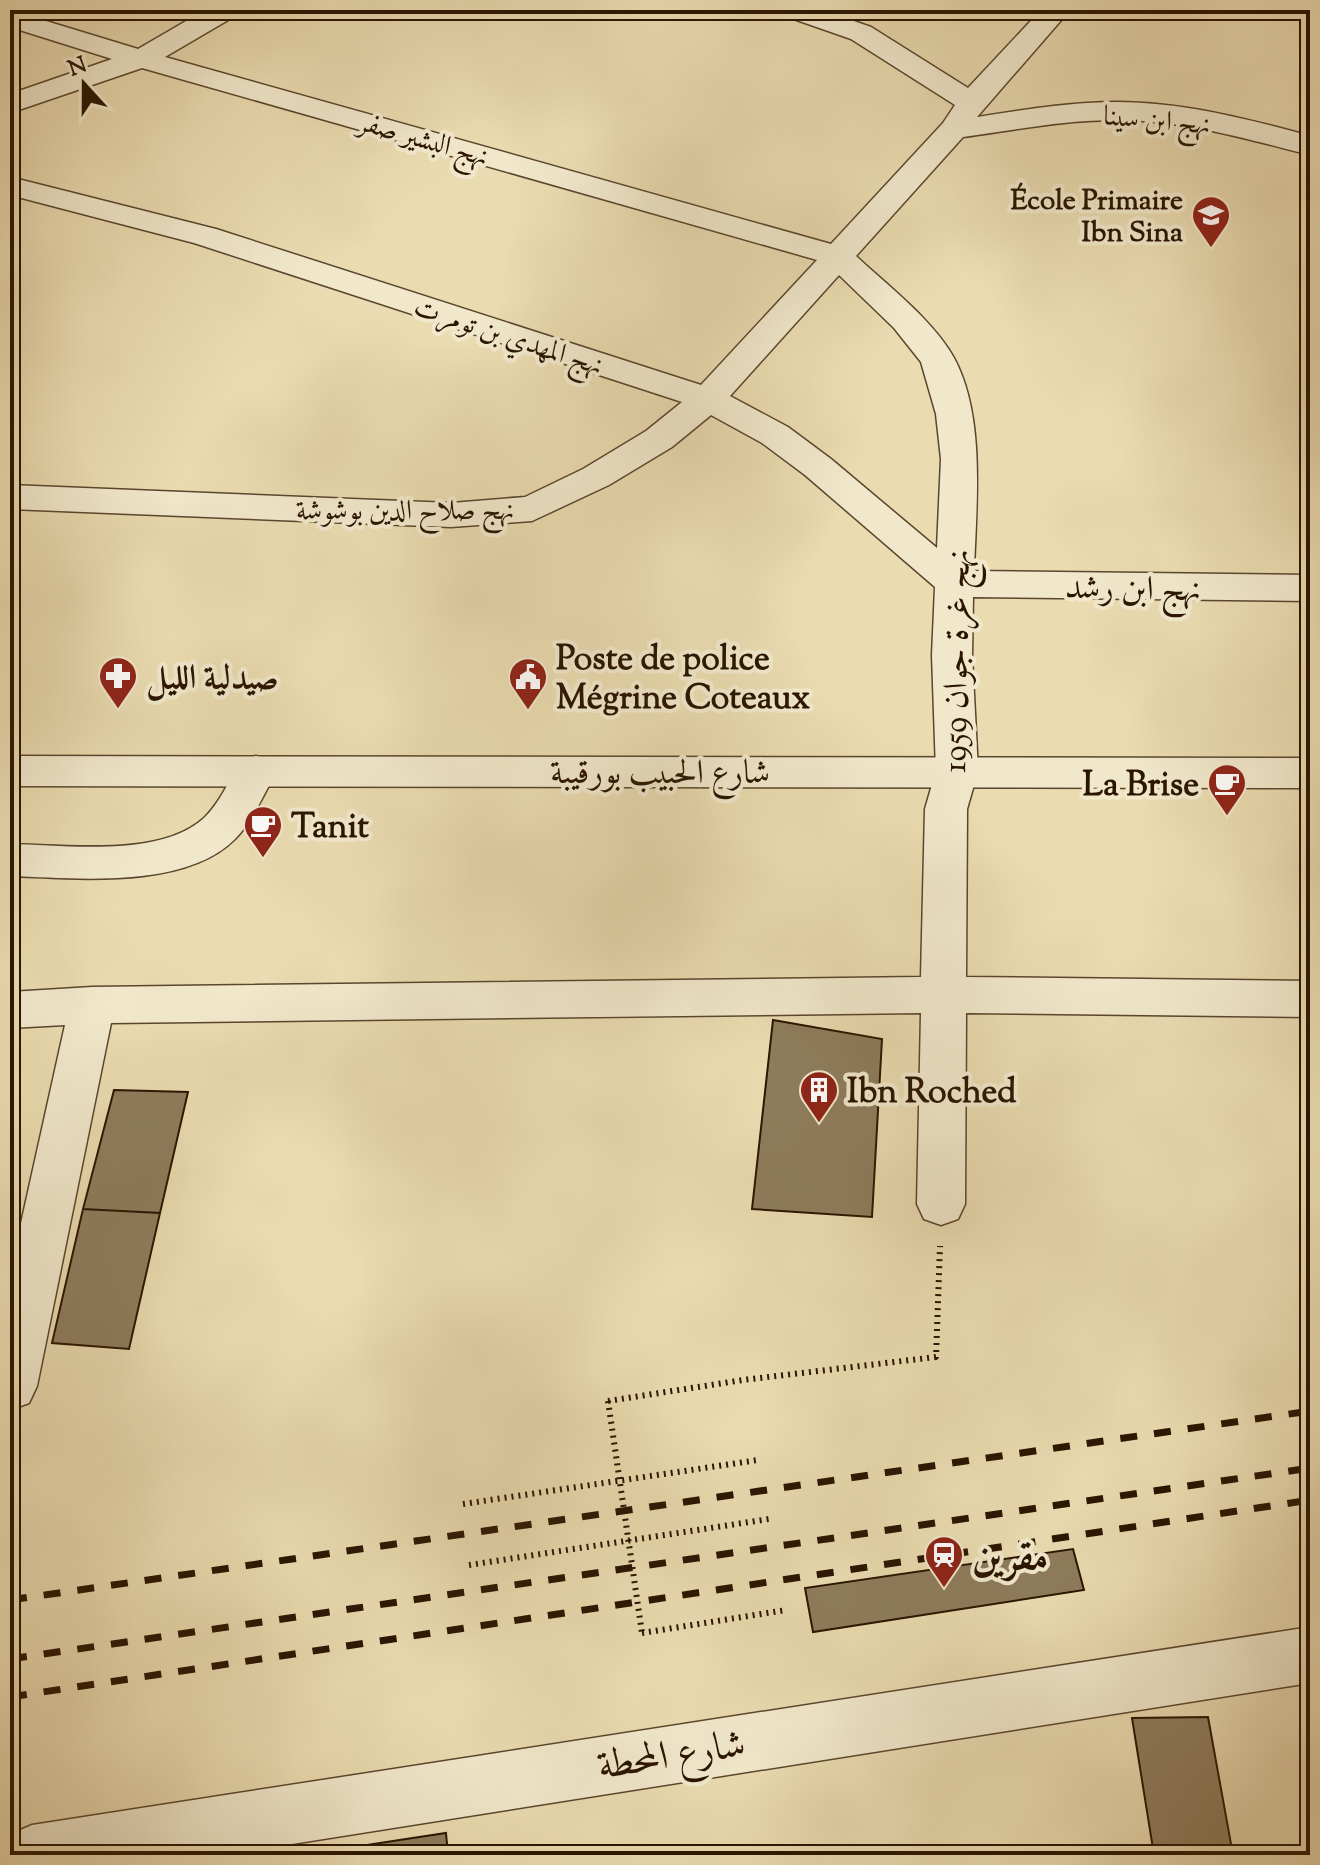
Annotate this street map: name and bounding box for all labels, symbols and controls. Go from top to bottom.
north arrow [44,44,124,124]
text: N [64,50,92,86]
street label: نهج ابن سينا [1101,97,1212,149]
street label: نهج البشير صفر [350,102,493,180]
place label: École Primaire Ibn Sina [1010,182,1183,254]
school or university icon: École Primaire Ibn Sina [1190,194,1232,249]
street label: نهج المهدي بن تومرت [408,288,608,389]
street label: نهج صلاح الدين بوشوشة [296,492,514,535]
street label: نهج غرة جوان 1959 [932,549,988,773]
street label: نهج ابن رشد [1065,565,1201,619]
place label: Poste de police Mégrine Coteaux [556,636,811,724]
pharmacy icon: صيدلية الليل [97,655,139,710]
place label: صيدلية الليل [146,655,279,704]
public building icon: Poste de police Mégrine Coteaux [507,656,549,711]
street label: شارع الحبيب بورقيبة [550,750,770,800]
place label: La Brise [1083,762,1199,811]
cafe icon: La Brise [1206,762,1248,817]
cafe icon: Tanit [242,804,284,859]
place label: Tanit [291,804,369,853]
building icon: Ibn Roched [798,1069,840,1124]
place label: Ibn Roched [847,1069,1017,1118]
place label: مقرين [972,1531,1048,1588]
station icon: مقرين [923,1534,965,1589]
street label: شارع المحطة [594,1718,750,1798]

